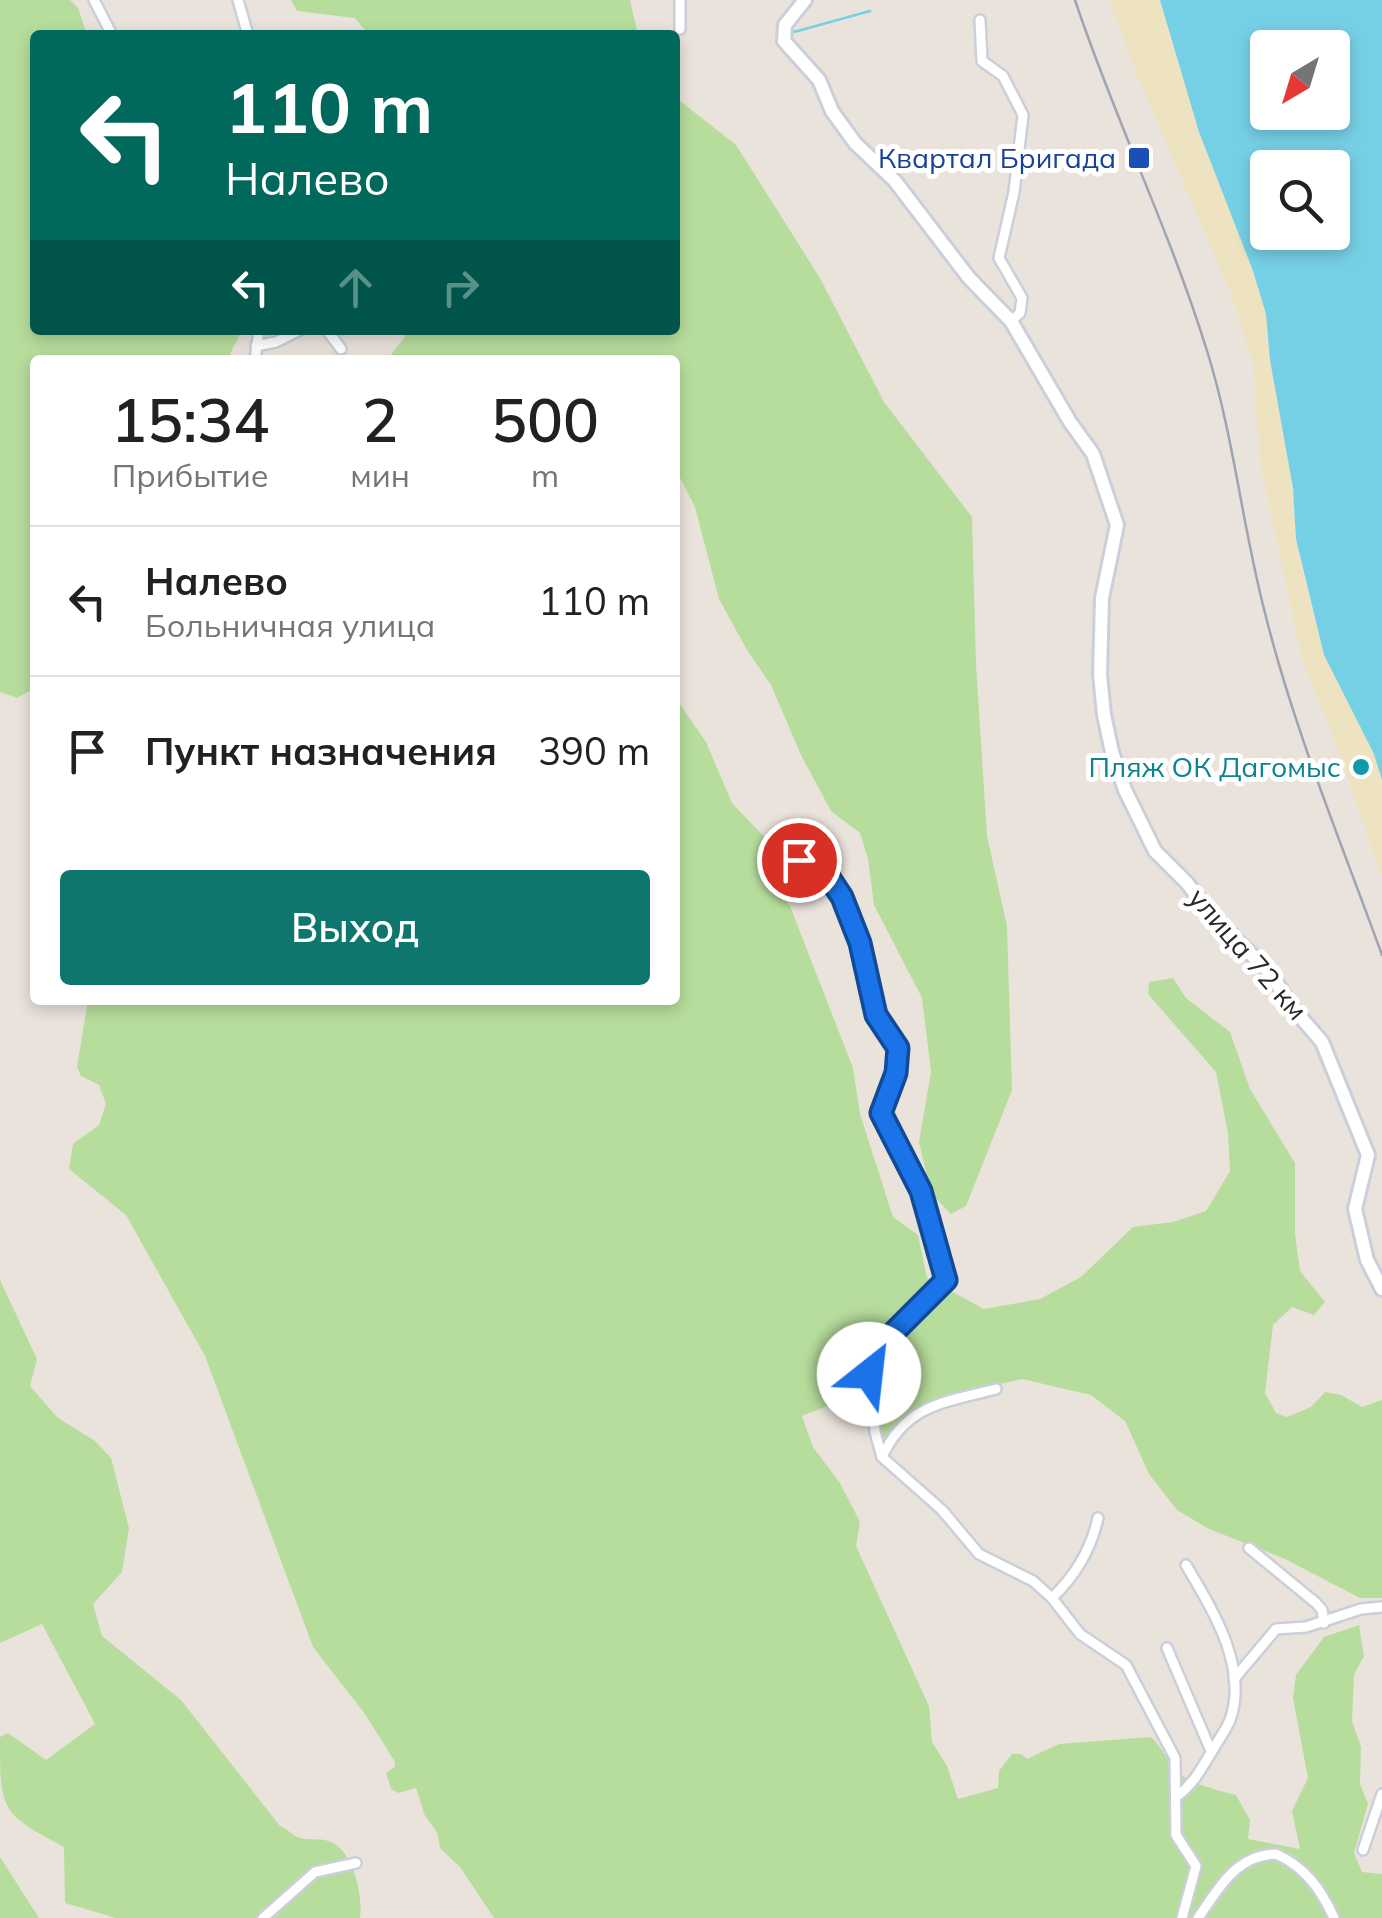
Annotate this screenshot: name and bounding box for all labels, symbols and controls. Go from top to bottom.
north arrow [1250,30,1350,130]
map controls [1250,30,1350,250]
text: 110 m [225,63,433,151]
icon: left [60,70,190,200]
place label: Квартал Бригада [878,140,1116,175]
marker: Квартал Бригада [1126,145,1152,171]
text: Налево [225,150,390,206]
button: search [1250,150,1350,250]
icon: left [223,260,278,315]
icon: ahead [328,260,383,315]
icon: right [433,260,488,315]
text: 15:34 [111,382,269,457]
text: 2 [362,382,398,457]
text: 500 [491,382,599,457]
text: Прибытие [112,455,269,495]
text: мин [350,455,410,495]
text: m [531,455,559,495]
text: Налево [145,557,288,605]
icon: left [60,574,115,629]
text: 110 m [538,577,650,625]
text: Больничная улица [145,605,435,645]
icon: arrive [60,724,115,779]
text: Пункт назначения [145,727,497,775]
text: 390 m [538,727,650,775]
place label: Пляж ОК Дагомыс [1088,749,1341,784]
marker: Пляж ОК Дагомыс [1350,756,1372,778]
pin [757,818,842,903]
icon: arrive [772,833,827,888]
button: Выход [60,870,650,985]
street label: улица 72 км [1181,880,1315,1027]
position arrow [817,1322,921,1426]

